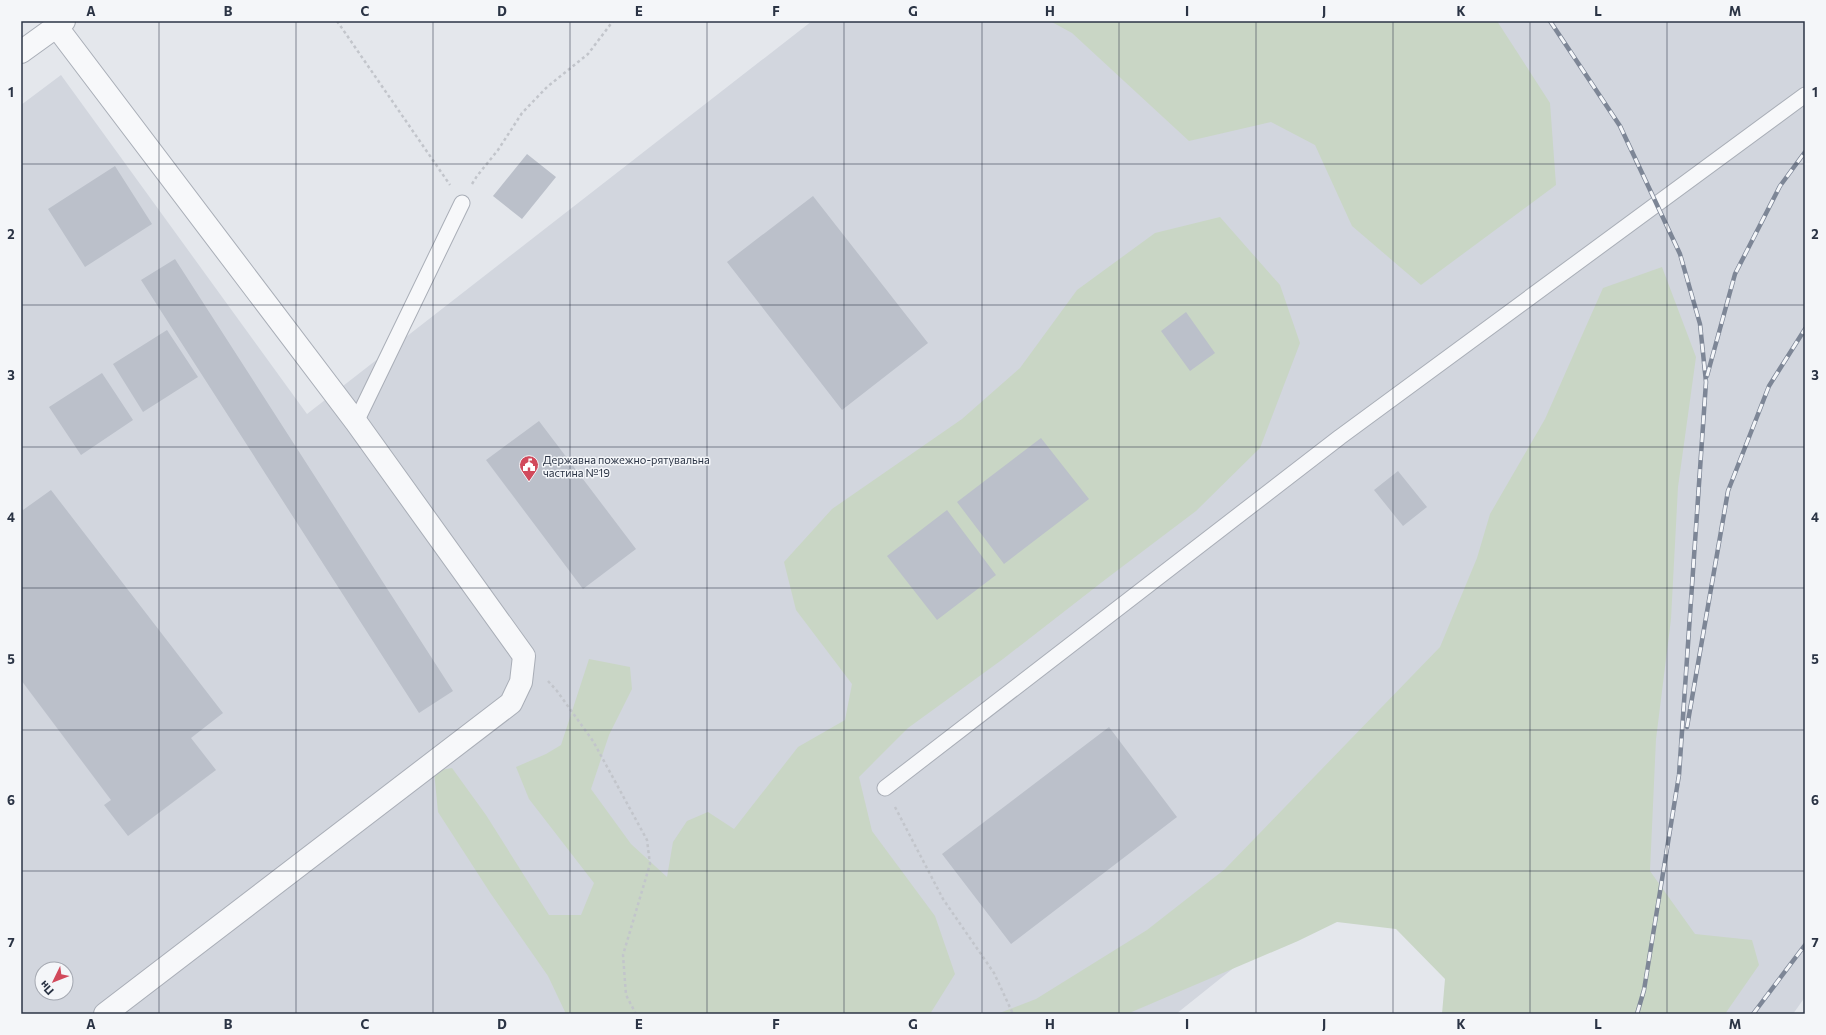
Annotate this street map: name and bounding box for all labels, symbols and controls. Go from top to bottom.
text: A [86,3,96,19]
text: B [224,3,233,19]
text: C [361,3,370,19]
text: D [497,3,507,19]
text: E [635,3,643,19]
text: F [772,3,780,19]
text: G [908,3,918,19]
text: H [1045,3,1055,19]
text: I [1185,3,1189,19]
text: J [1322,3,1326,19]
text: K [1456,3,1466,19]
text: L [1594,3,1602,19]
text: M [1729,3,1741,19]
text: 1 [8,84,14,100]
text: 1 [1812,84,1818,100]
text: 2 [7,226,15,242]
text: 2 [1811,226,1819,242]
text: 3 [7,367,15,383]
text: 3 [1811,367,1819,383]
place label: Державна пожежно-рятувальна частина №19 [543,453,710,479]
public building icon: Державна пожежно-рятувальна частина №19 [518,454,540,482]
text: 4 [7,509,15,525]
text: 4 [1811,509,1819,525]
text: 5 [7,651,15,667]
text: 5 [1811,651,1819,667]
text: 6 [7,792,15,808]
text: 6 [1811,792,1819,808]
text: 7 [7,934,15,950]
text: 7 [1811,934,1819,950]
north arrow [34,961,74,1001]
text: Пн [37,978,56,998]
text: A [86,1016,96,1032]
text: B [224,1016,233,1032]
text: C [361,1016,370,1032]
text: D [497,1016,507,1032]
text: E [635,1016,643,1032]
text: F [772,1016,780,1032]
text: G [908,1016,918,1032]
text: H [1045,1016,1055,1032]
text: I [1185,1016,1189,1032]
text: J [1322,1016,1326,1032]
text: K [1456,1016,1466,1032]
text: L [1594,1016,1602,1032]
text: M [1729,1016,1741,1032]

